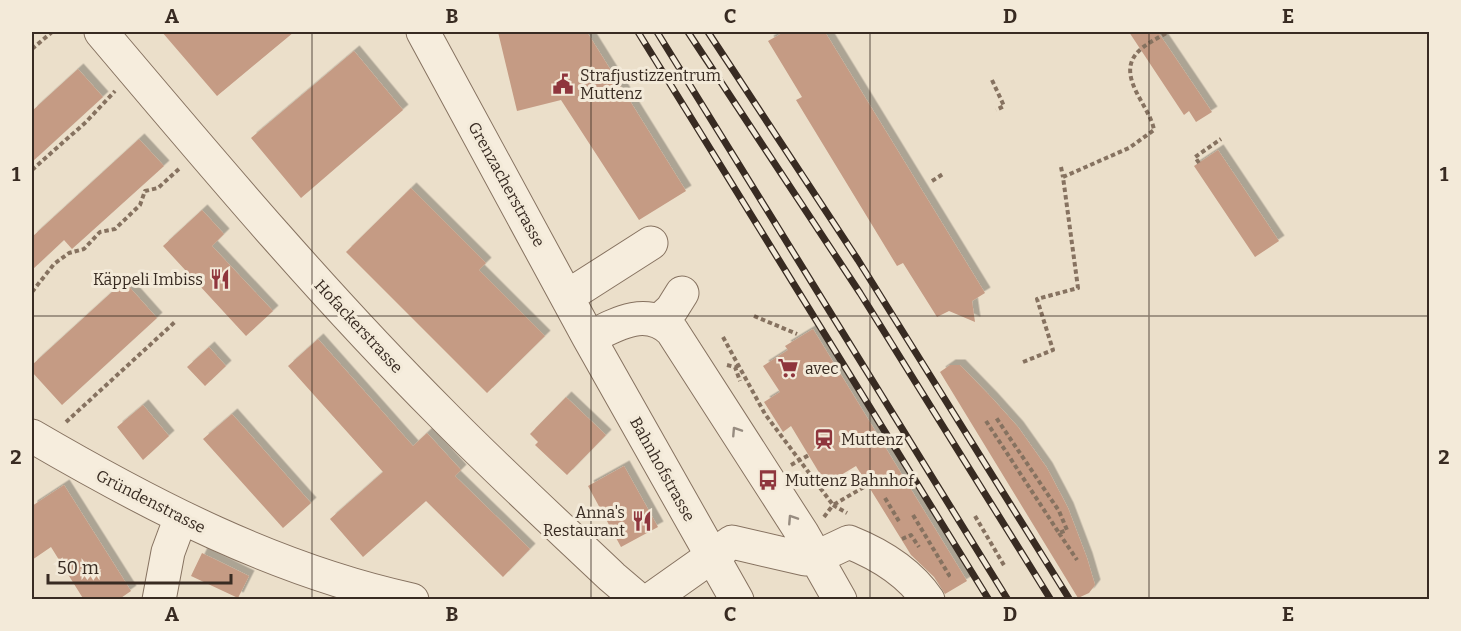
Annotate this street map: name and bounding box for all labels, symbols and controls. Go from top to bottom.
text: A [165,4,180,28]
text: B [446,4,459,28]
text: C [724,4,736,28]
text: D [1003,4,1017,28]
text: E [1282,4,1294,28]
place label: Strafjustizzentrum Muttenz [580,66,721,103]
public building icon: Strafjustizzentrum Muttenz [551,72,575,96]
street label: Grenzacherstrasse [464,118,549,250]
text: 1 [12,162,21,186]
text: 1 [1440,162,1449,186]
restaurant icon: Käppeli Imbiss [208,267,232,291]
place label: Käppeli Imbiss [93,270,203,289]
street label: Hofackerstrasse [311,276,407,377]
supermarket icon: avec [776,356,800,380]
place label: avec [805,359,838,378]
street label: Bahnhofstrasse [626,414,699,525]
one-way arrow [731,427,743,437]
station icon: Muttenz [812,427,836,451]
place label: Muttenz [841,430,903,449]
text: 2 [10,445,22,469]
text: 2 [1438,445,1450,469]
street label: Gründenstrasse [93,466,209,537]
bus stop icon: Muttenz Bahnhof [756,468,780,492]
place label: Muttenz Bahnhof [785,471,915,490]
place label: Anna's Restaurant [543,503,625,540]
restaurant icon: Anna's Restaurant [630,509,654,533]
one-way arrow [788,515,800,525]
scale bar [48,547,231,585]
text: 50 m [57,557,99,579]
text: A [165,602,180,626]
text: B [446,602,459,626]
text: C [724,602,736,626]
text: D [1003,602,1017,626]
text: E [1282,602,1294,626]

